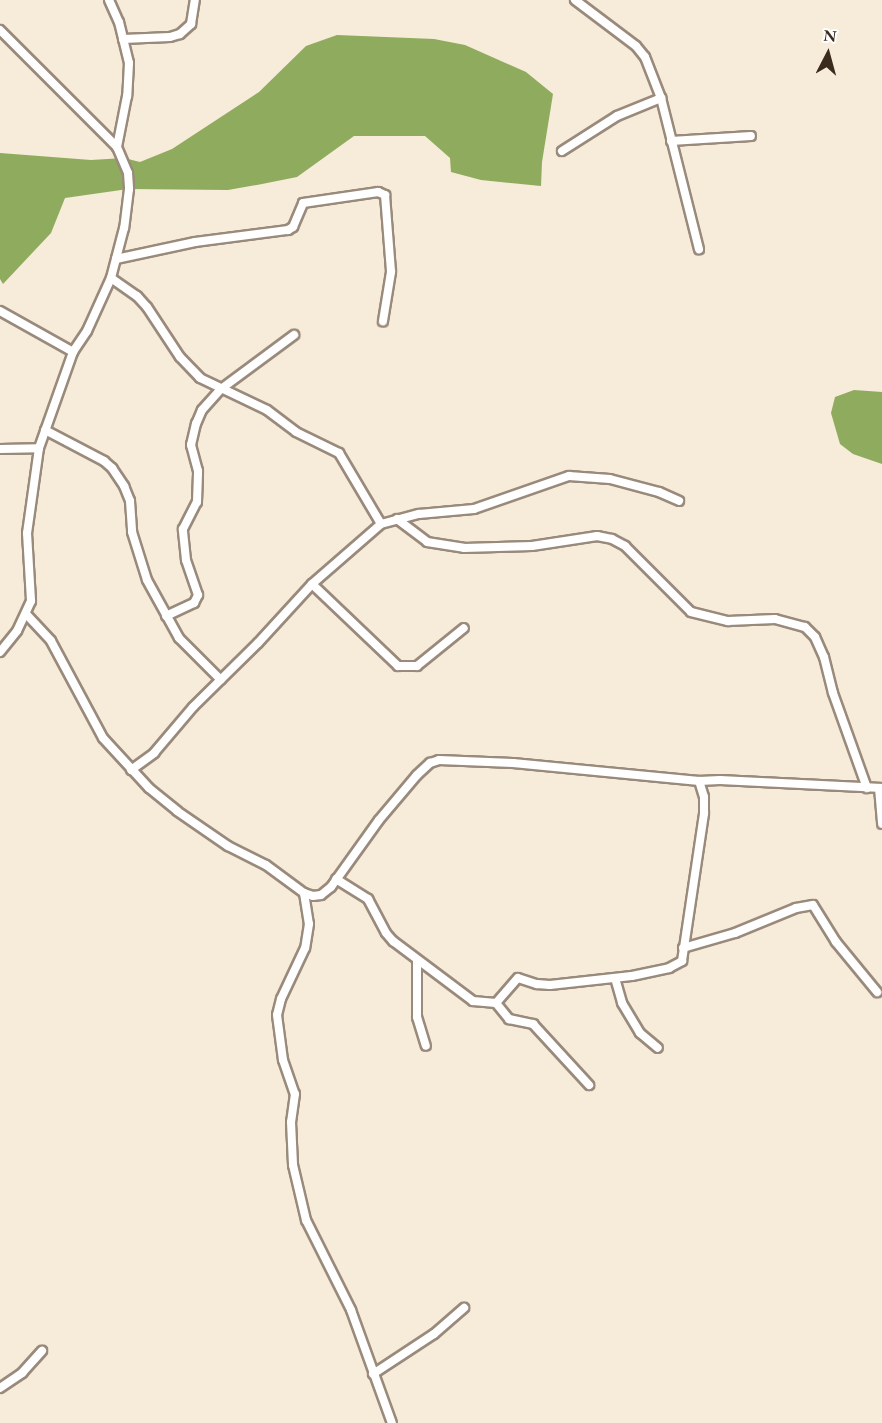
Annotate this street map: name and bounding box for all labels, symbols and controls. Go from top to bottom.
north arrow [798,24,858,84]
text: N [822,24,837,47]

